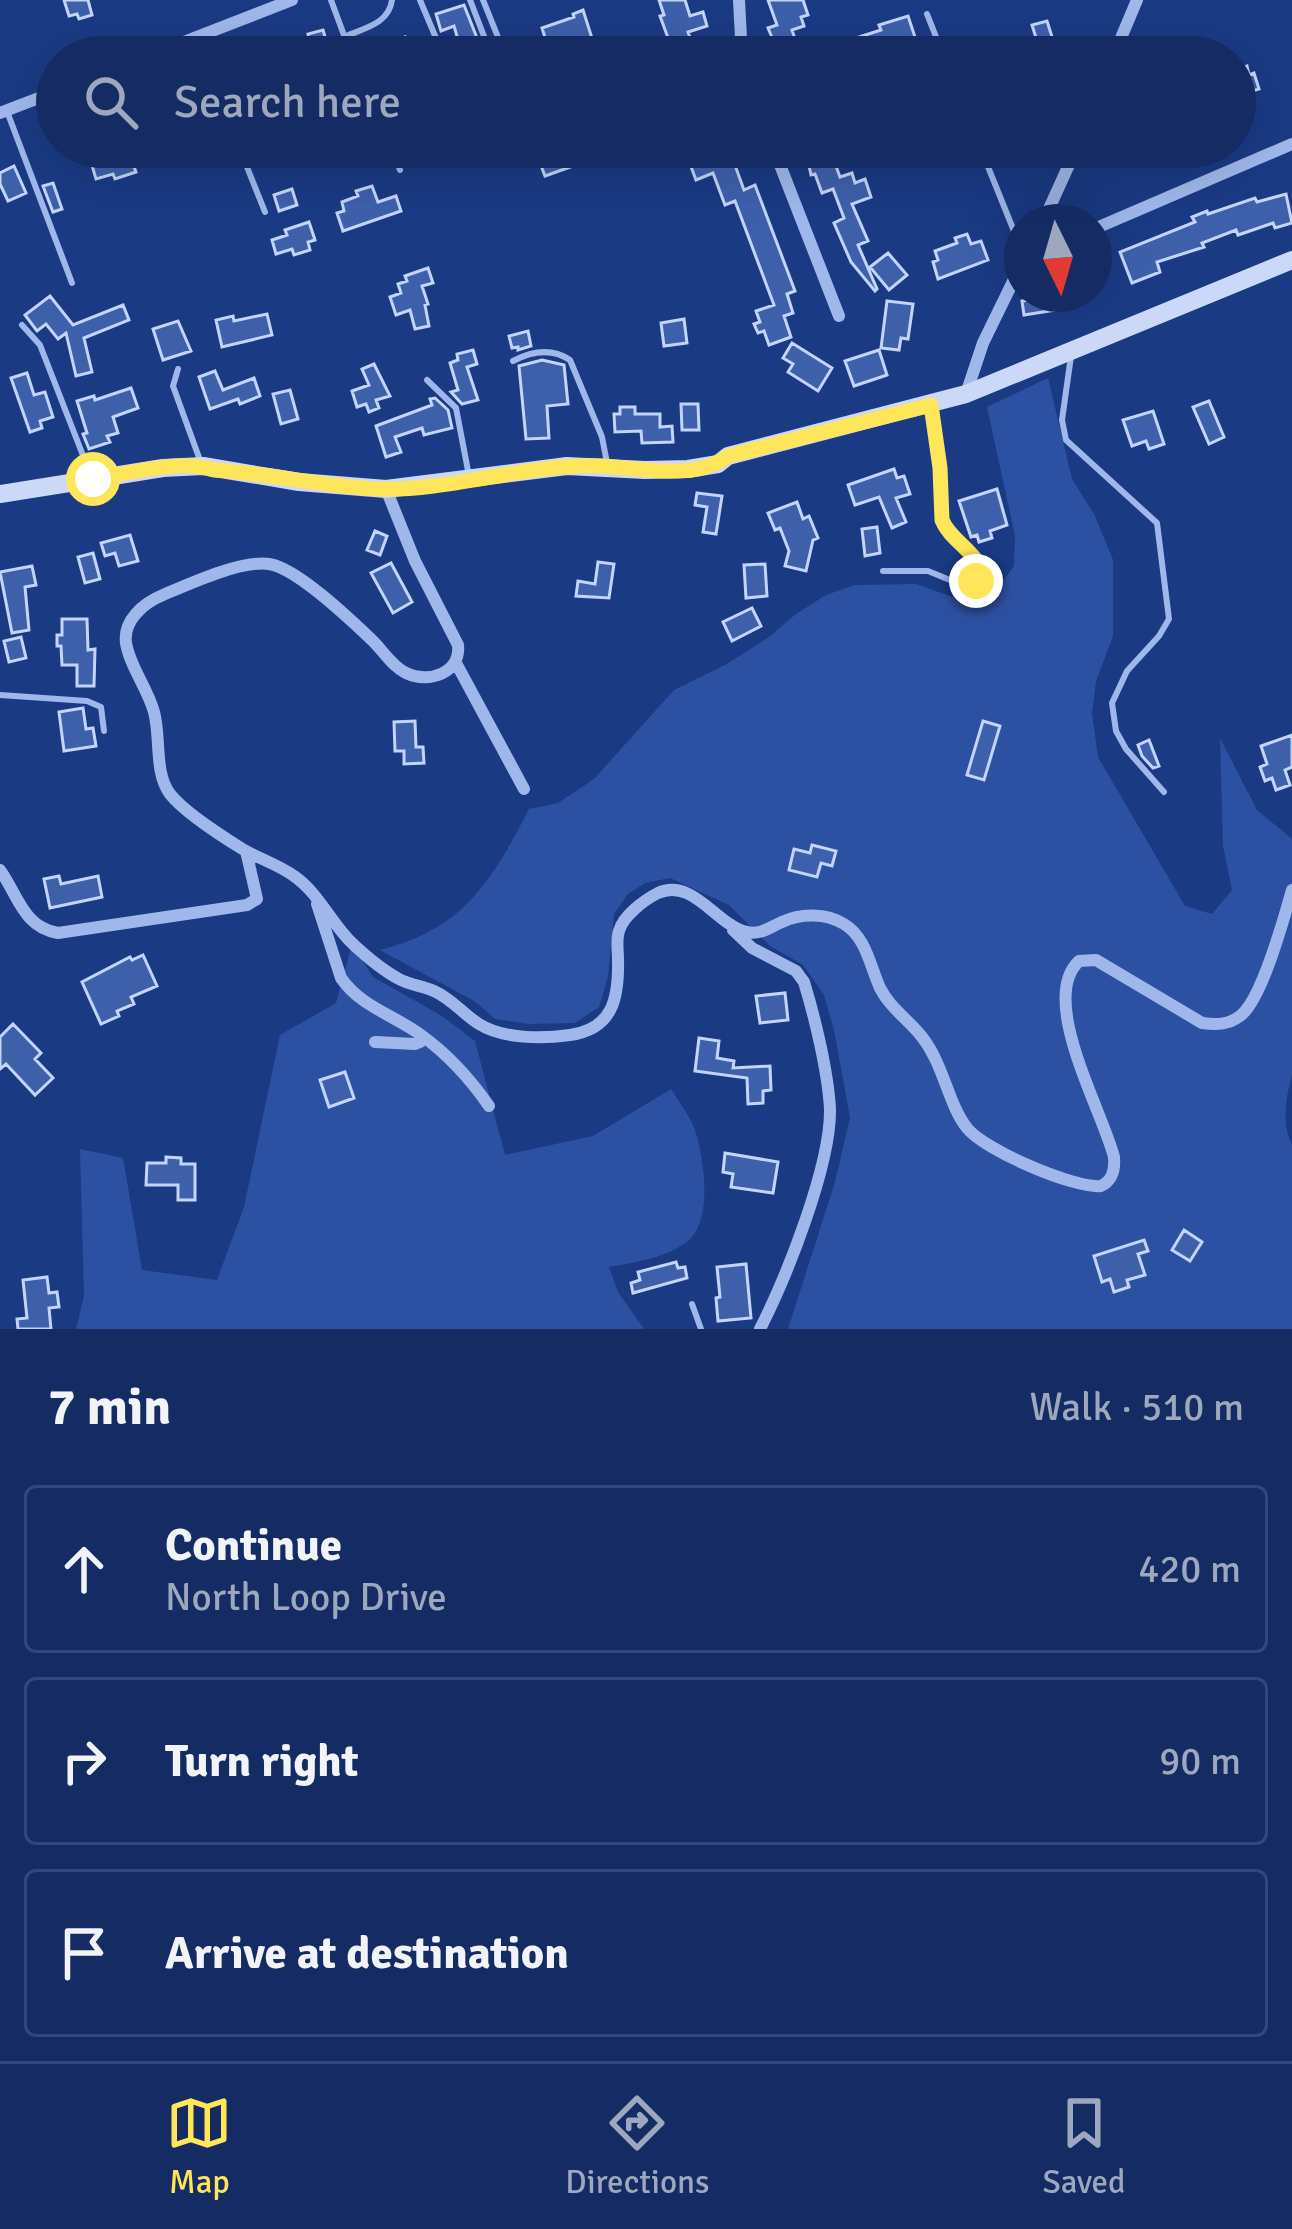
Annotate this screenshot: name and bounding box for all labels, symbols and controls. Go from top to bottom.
search box [36,36,1256,168]
icon: search [78,69,144,135]
text: Search here [174,75,401,130]
north arrow [1004,204,1112,312]
route start [66,452,120,506]
route end [949,554,1003,608]
text: 7 min [48,1376,171,1439]
text: Walk · 510 m [1030,1383,1244,1431]
text: Continue [165,1518,342,1573]
icon: ahead [51,1536,117,1602]
text: 420 m [1138,1545,1241,1593]
text: North Loop Drive [165,1573,447,1621]
icon: right [51,1728,117,1794]
text: Turn right [165,1734,359,1789]
text: 90 m [1159,1737,1241,1785]
icon: arrive [51,1920,117,1986]
text: Arrive at destination [165,1926,569,1981]
tab: Map [166,2090,232,2203]
tab: Directions [565,2090,710,2203]
tab: Saved [1042,2090,1126,2203]

